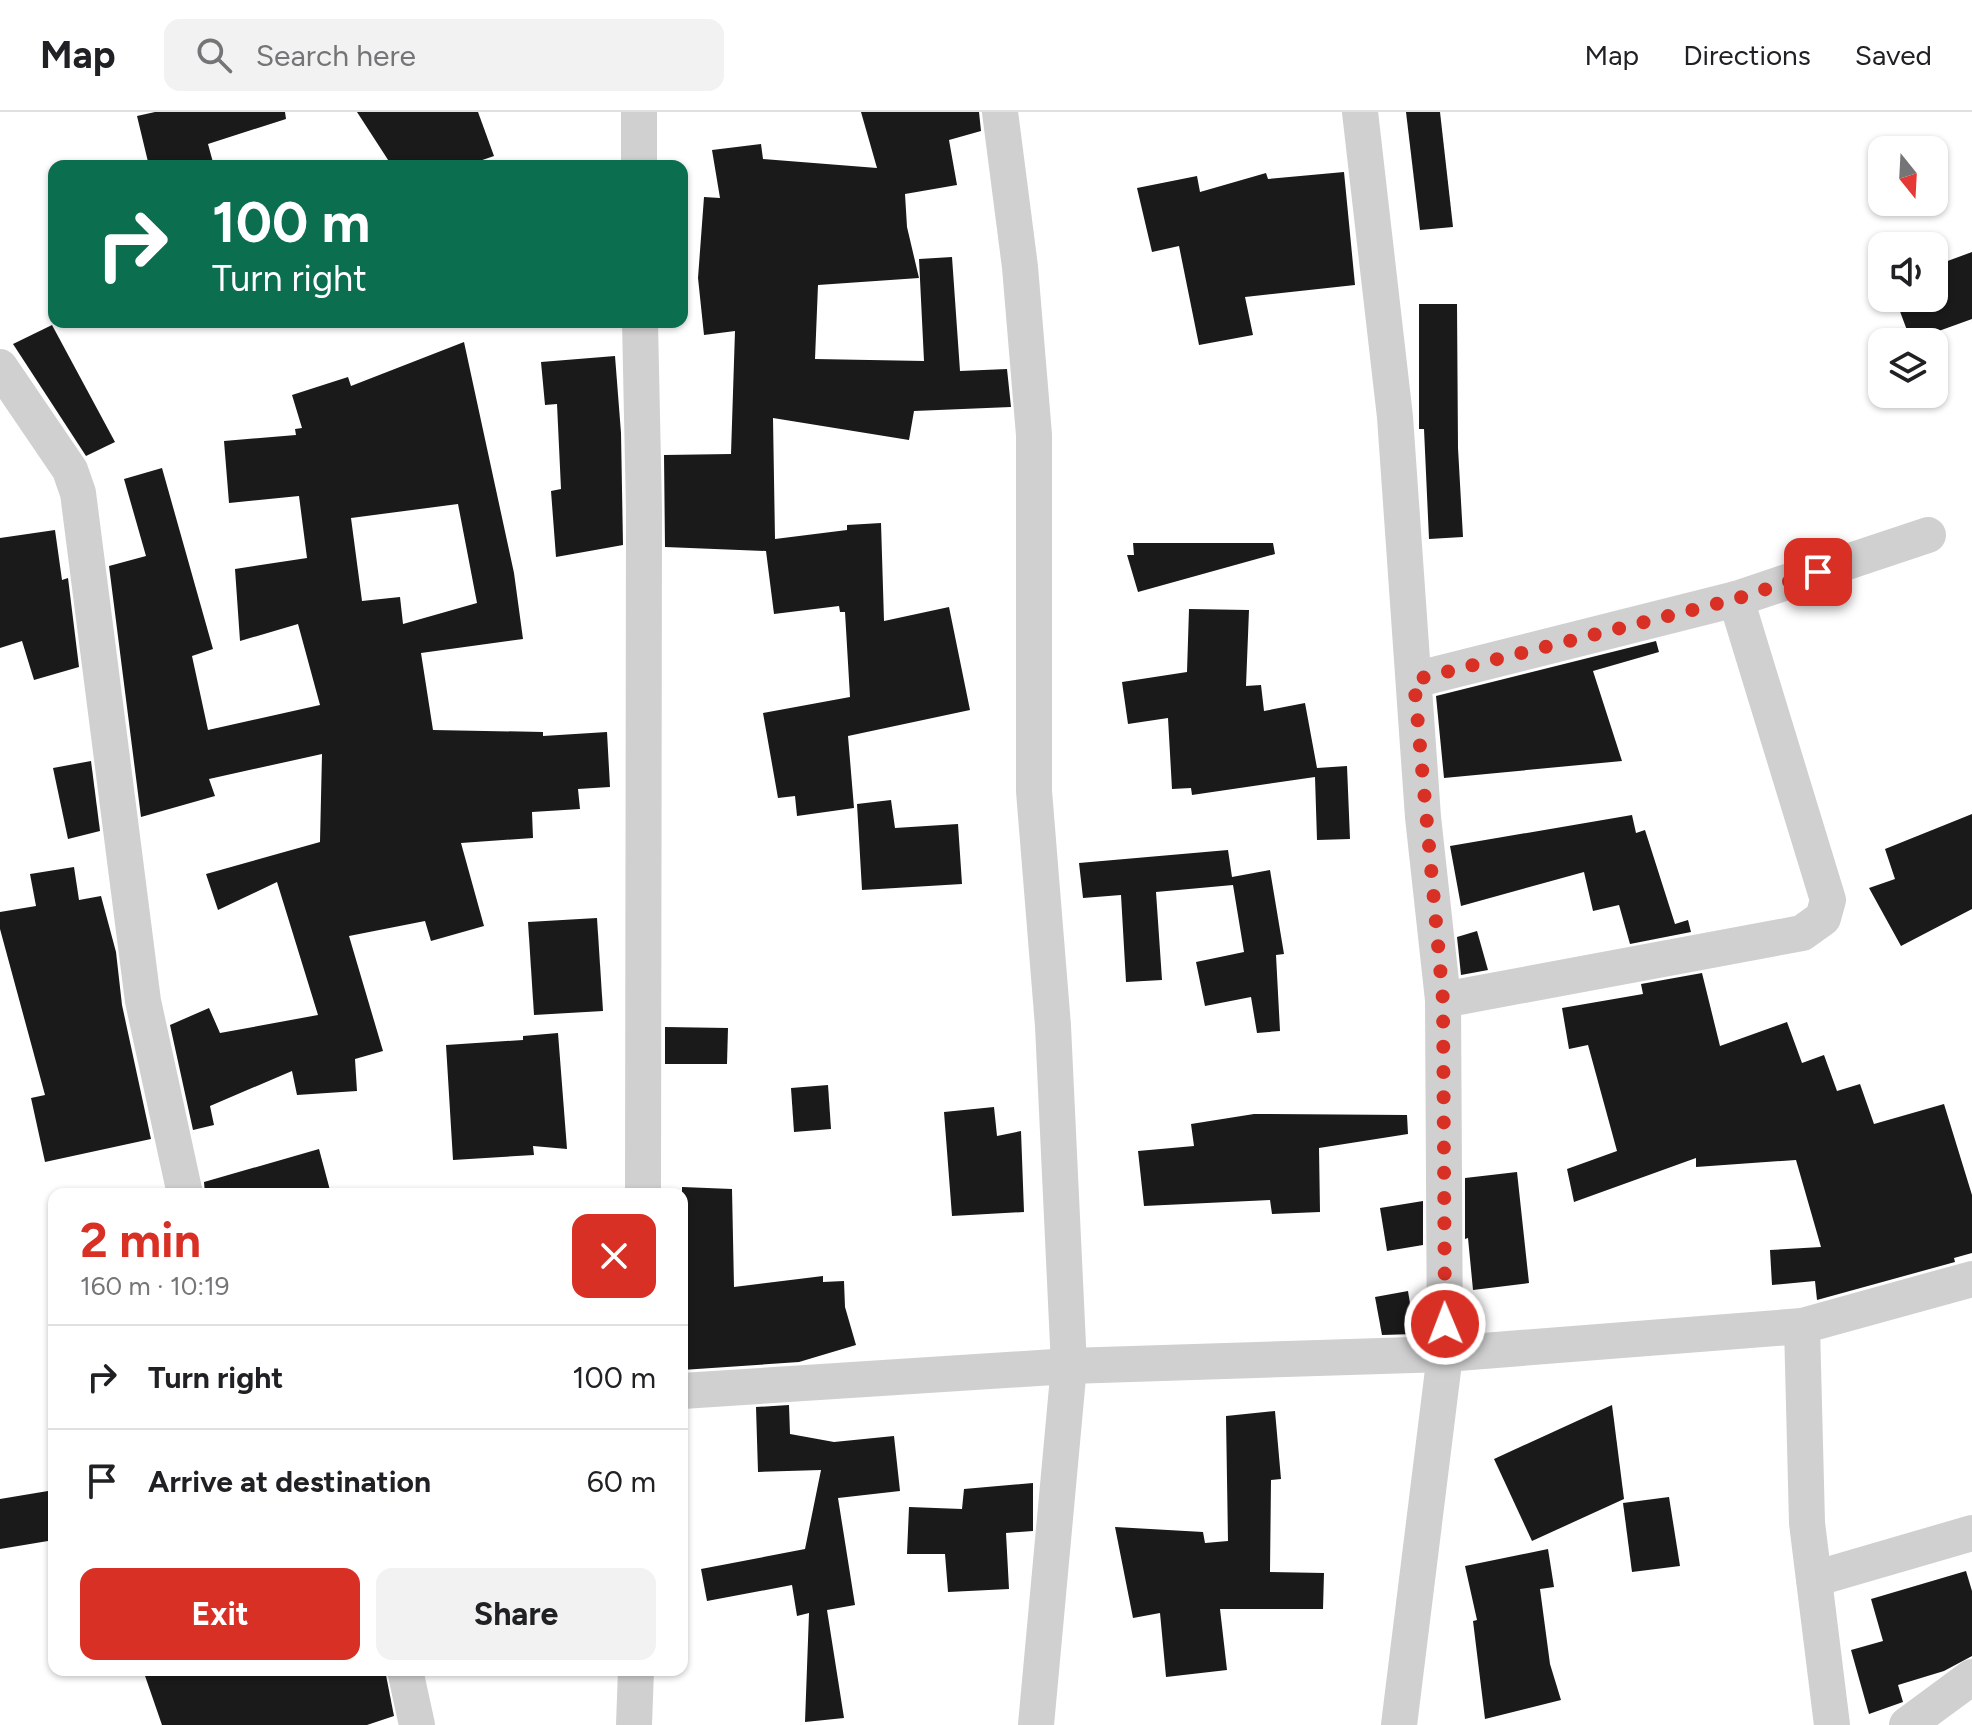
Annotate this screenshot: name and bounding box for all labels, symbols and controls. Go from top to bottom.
search box [164,19,724,91]
text: Map [40,32,116,78]
icon: search [192,33,236,77]
text: Search here [256,37,416,74]
text: Map [1585,38,1639,72]
text: Directions [1683,38,1811,72]
text: Saved [1855,38,1932,72]
north arrow [1868,136,1948,216]
map controls [1868,136,1948,408]
text: 100 m [212,189,370,256]
icon: right [80,192,184,296]
button: sound [1868,232,1948,312]
text: Turn right [212,257,367,300]
button: layers [1868,328,1948,408]
pin [1784,538,1852,606]
icon: arrive [1796,550,1840,594]
text: 2 min [80,1211,201,1269]
button: close [572,1214,656,1298]
text: 160 m · 10:19 [80,1270,230,1302]
position arrow [1403,1282,1487,1366]
icon: right [80,1355,124,1399]
text: Turn right [148,1359,283,1396]
text: 100 m [572,1359,656,1396]
icon: arrive [80,1459,124,1503]
text: Arrive at destination [148,1463,431,1500]
text: 60 m [587,1463,656,1500]
button: Exit [80,1568,360,1660]
button: Share [376,1568,656,1660]

